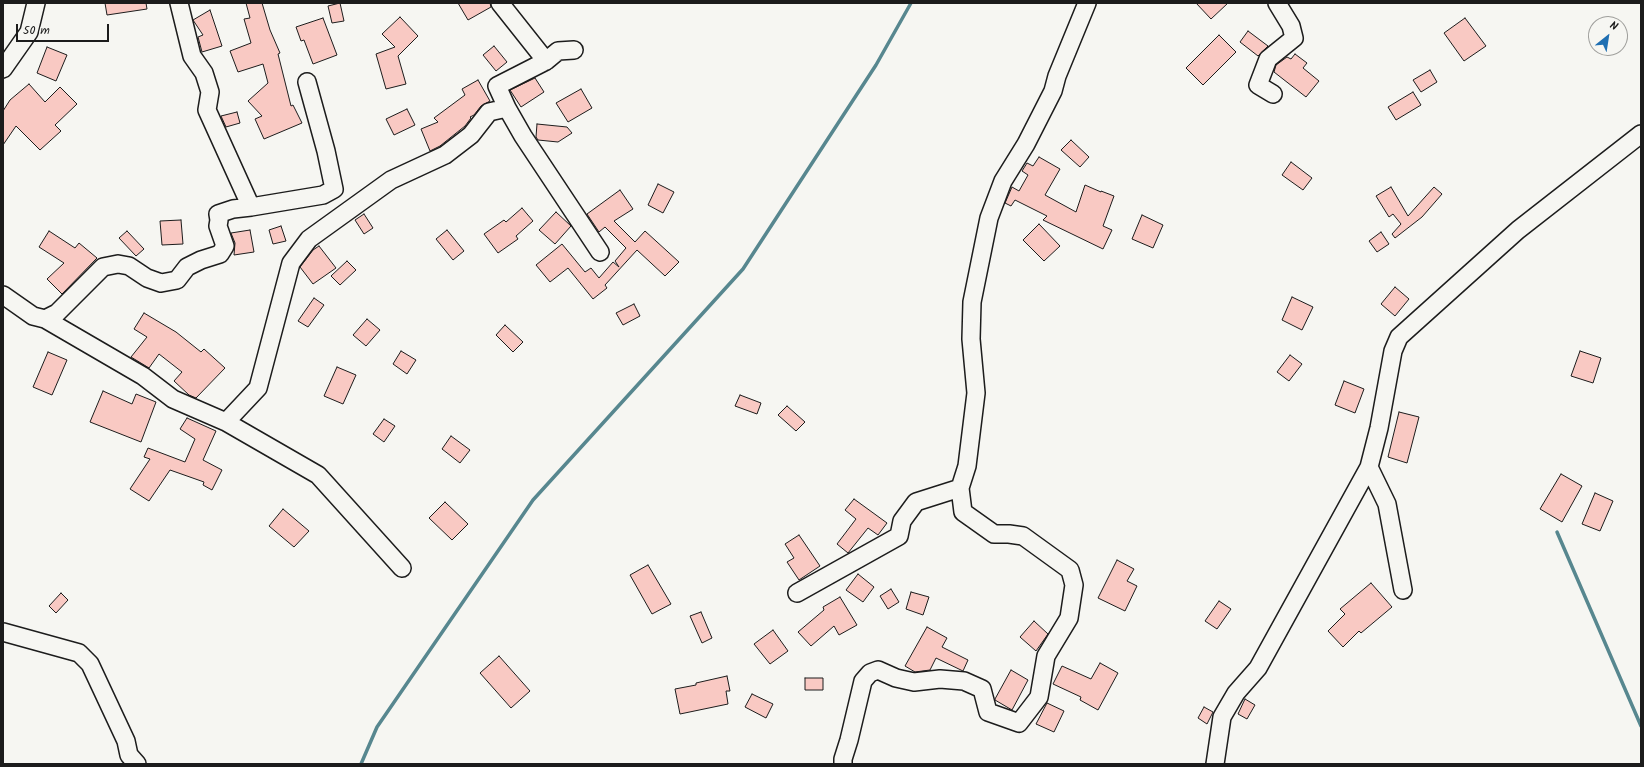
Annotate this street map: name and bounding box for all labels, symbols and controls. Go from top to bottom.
scale bar [18,16,111,42]
north arrow [1588,16,1628,56]
text: N [1606,17,1621,36]
text: 50 m [23,21,50,40]

